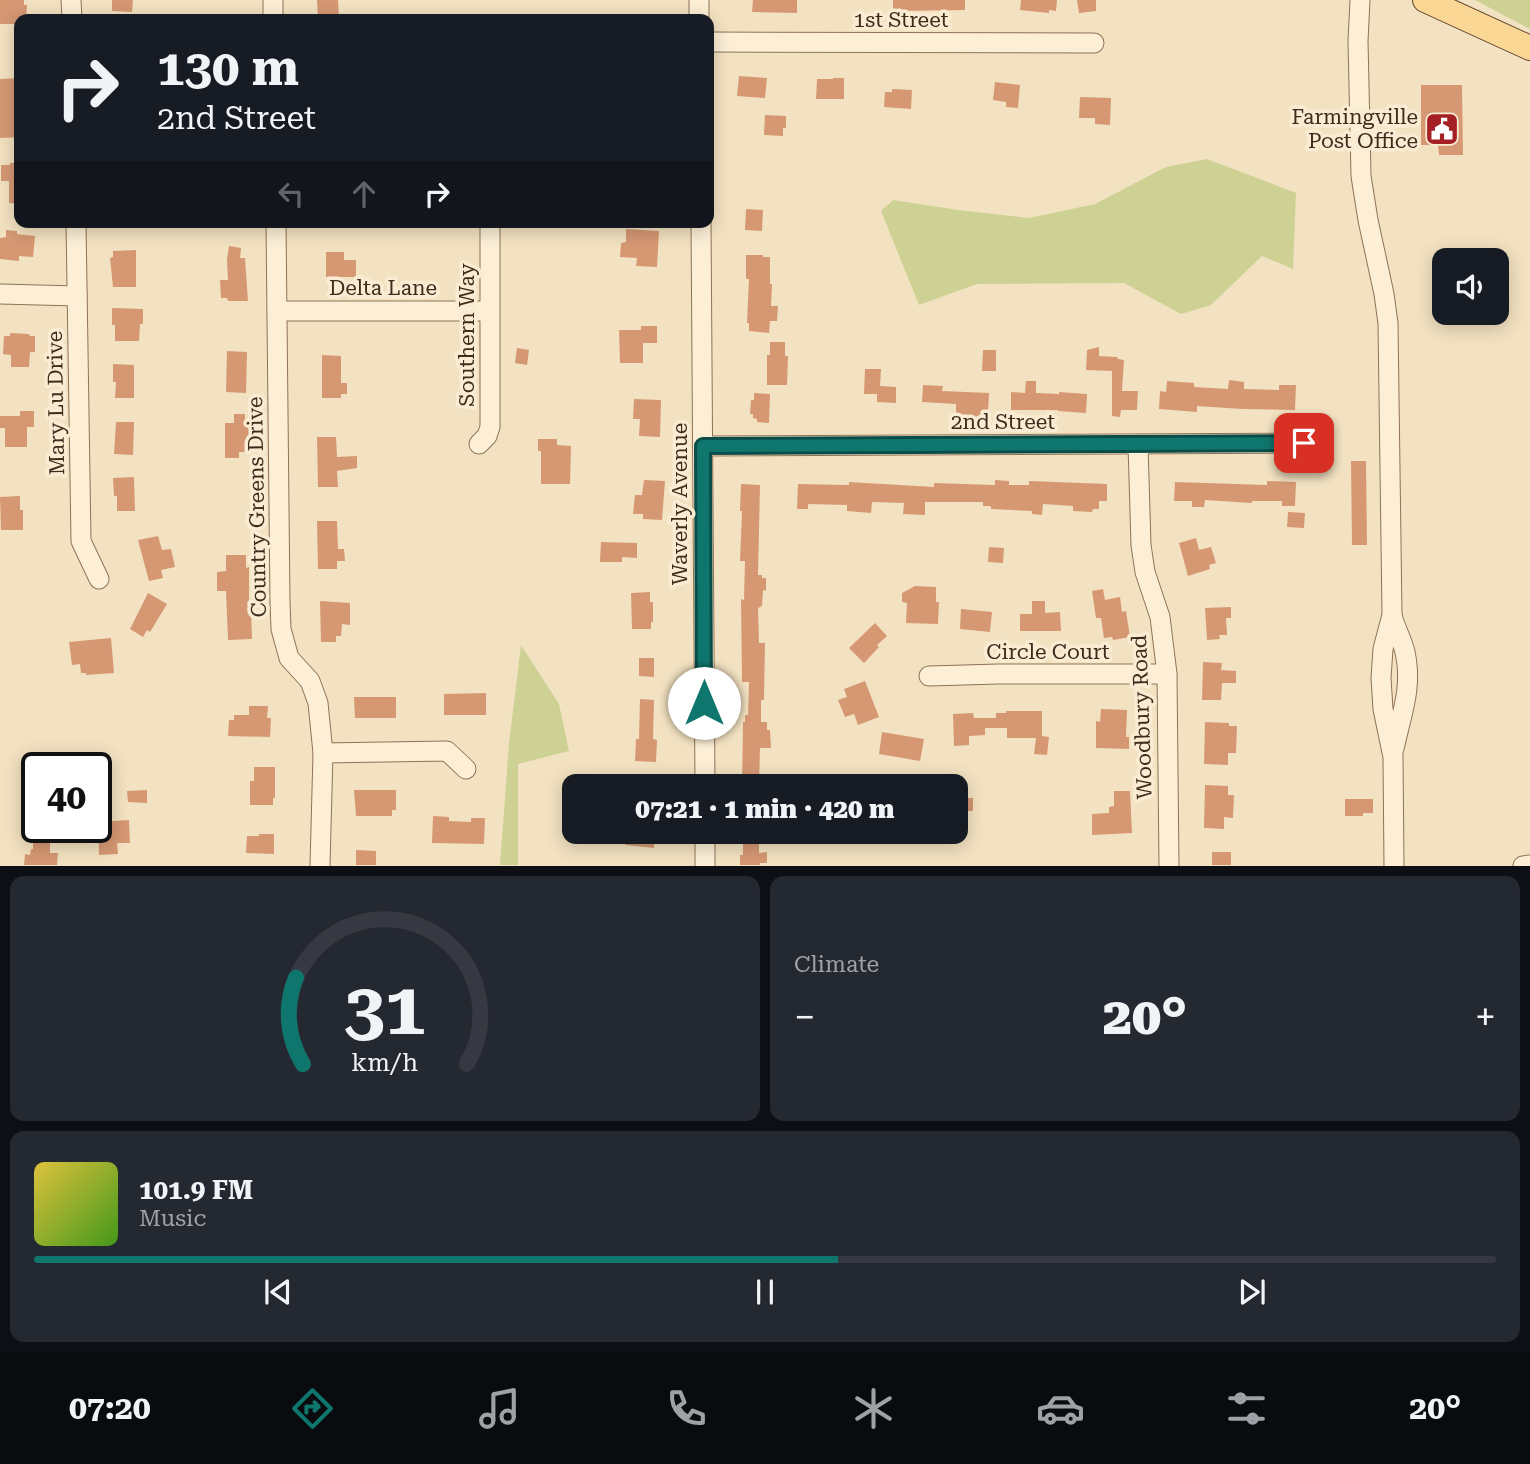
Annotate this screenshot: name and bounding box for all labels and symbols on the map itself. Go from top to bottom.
street label: 1st Street [853,8,949,32]
place label: Farmingville Post Office [1292,105,1418,153]
public building icon: Farmingville Post Office [1423,110,1461,148]
street label: Southern Way [455,263,479,407]
street label: Delta Lane [329,276,437,300]
street label: Mary Lu Drive [43,331,69,475]
street label: Country Greens Drive [243,396,271,618]
street label: 2nd Street [951,410,1055,434]
pin [1274,413,1334,473]
street label: Waverly Avenue [668,423,692,585]
street label: Woodbury Road [1127,634,1157,800]
street label: Circle Court [986,640,1110,664]
position arrow [667,666,741,740]
speed limit sign: 40 [21,752,112,843]

